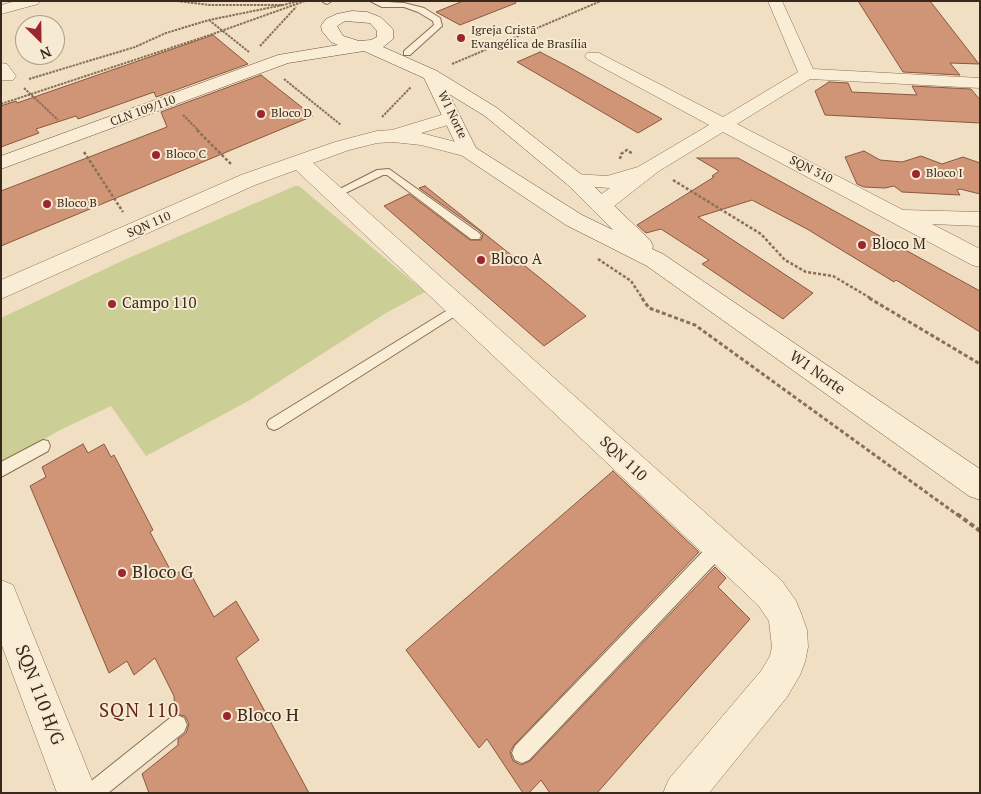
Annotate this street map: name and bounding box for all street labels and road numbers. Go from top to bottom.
street label: W1 Norte [434,89,470,141]
street label: CLN 109/110 [108,93,178,129]
street label: SQN 310 [787,153,835,187]
street label: SQN 110 [125,209,173,241]
street label: W1 Norte [786,347,848,399]
street label: SQN 110 [596,433,650,485]
street label: SQN 110 H/G [10,642,68,748]

